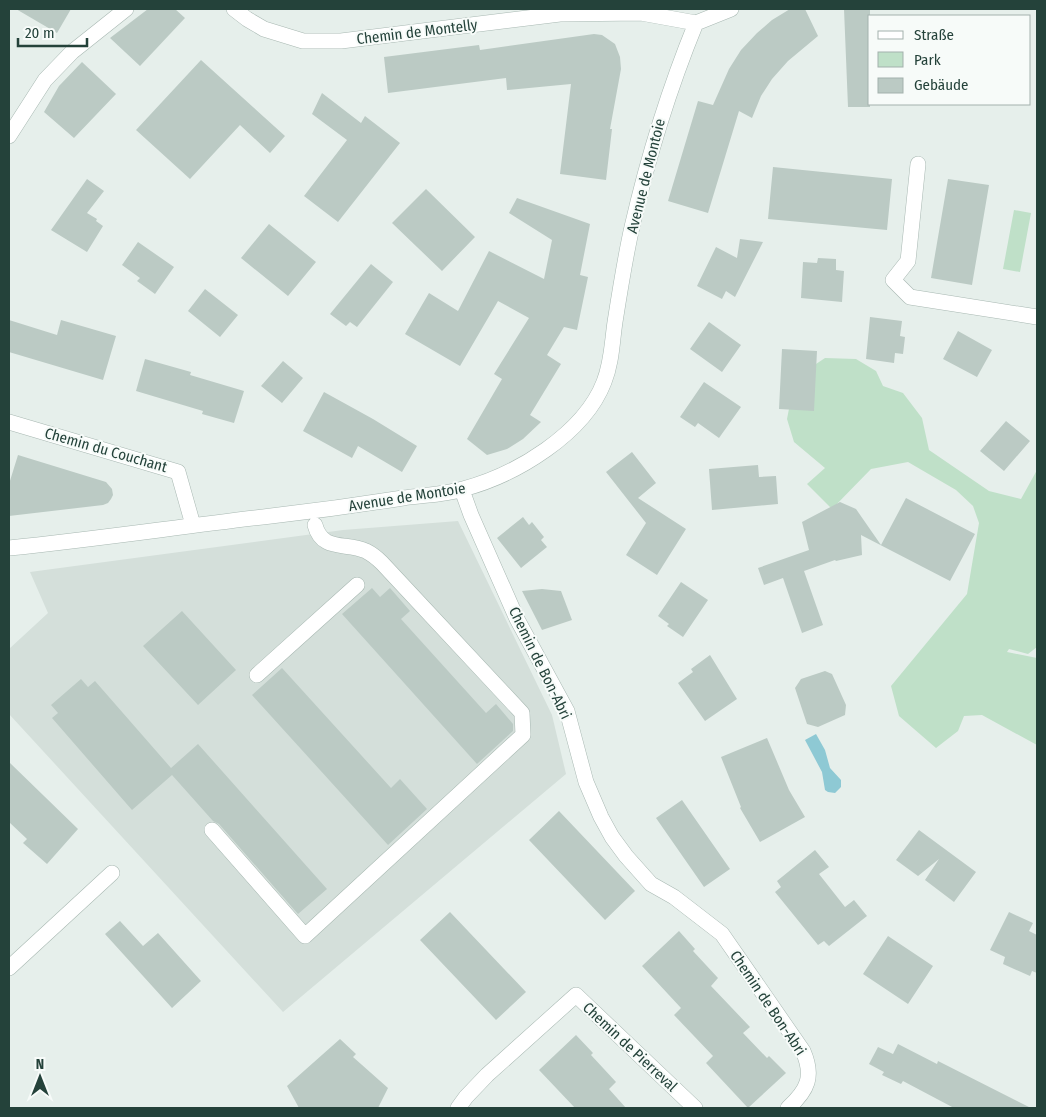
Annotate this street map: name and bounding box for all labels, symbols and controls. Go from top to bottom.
scale bar [18,15,86,47]
legend [868,15,1031,105]
street label: Chemin de Montelly [356,16,479,48]
text: 20 m [25,24,55,42]
text: Straße [914,26,954,44]
text: Park [914,51,941,69]
text: Gebäude [914,76,969,94]
street label: Avenue de Montoie [623,117,669,235]
street label: Chemin du Couchant [43,424,169,476]
street label: Avenue de Montoie [347,479,467,515]
street label: Chemin de Bon-Abri [505,604,575,722]
street label: Chemin de Bon-Abri [726,947,810,1059]
street label: Chemin de Pierreval [579,999,681,1095]
north arrow [15,1052,65,1102]
text: N [36,1056,44,1073]

